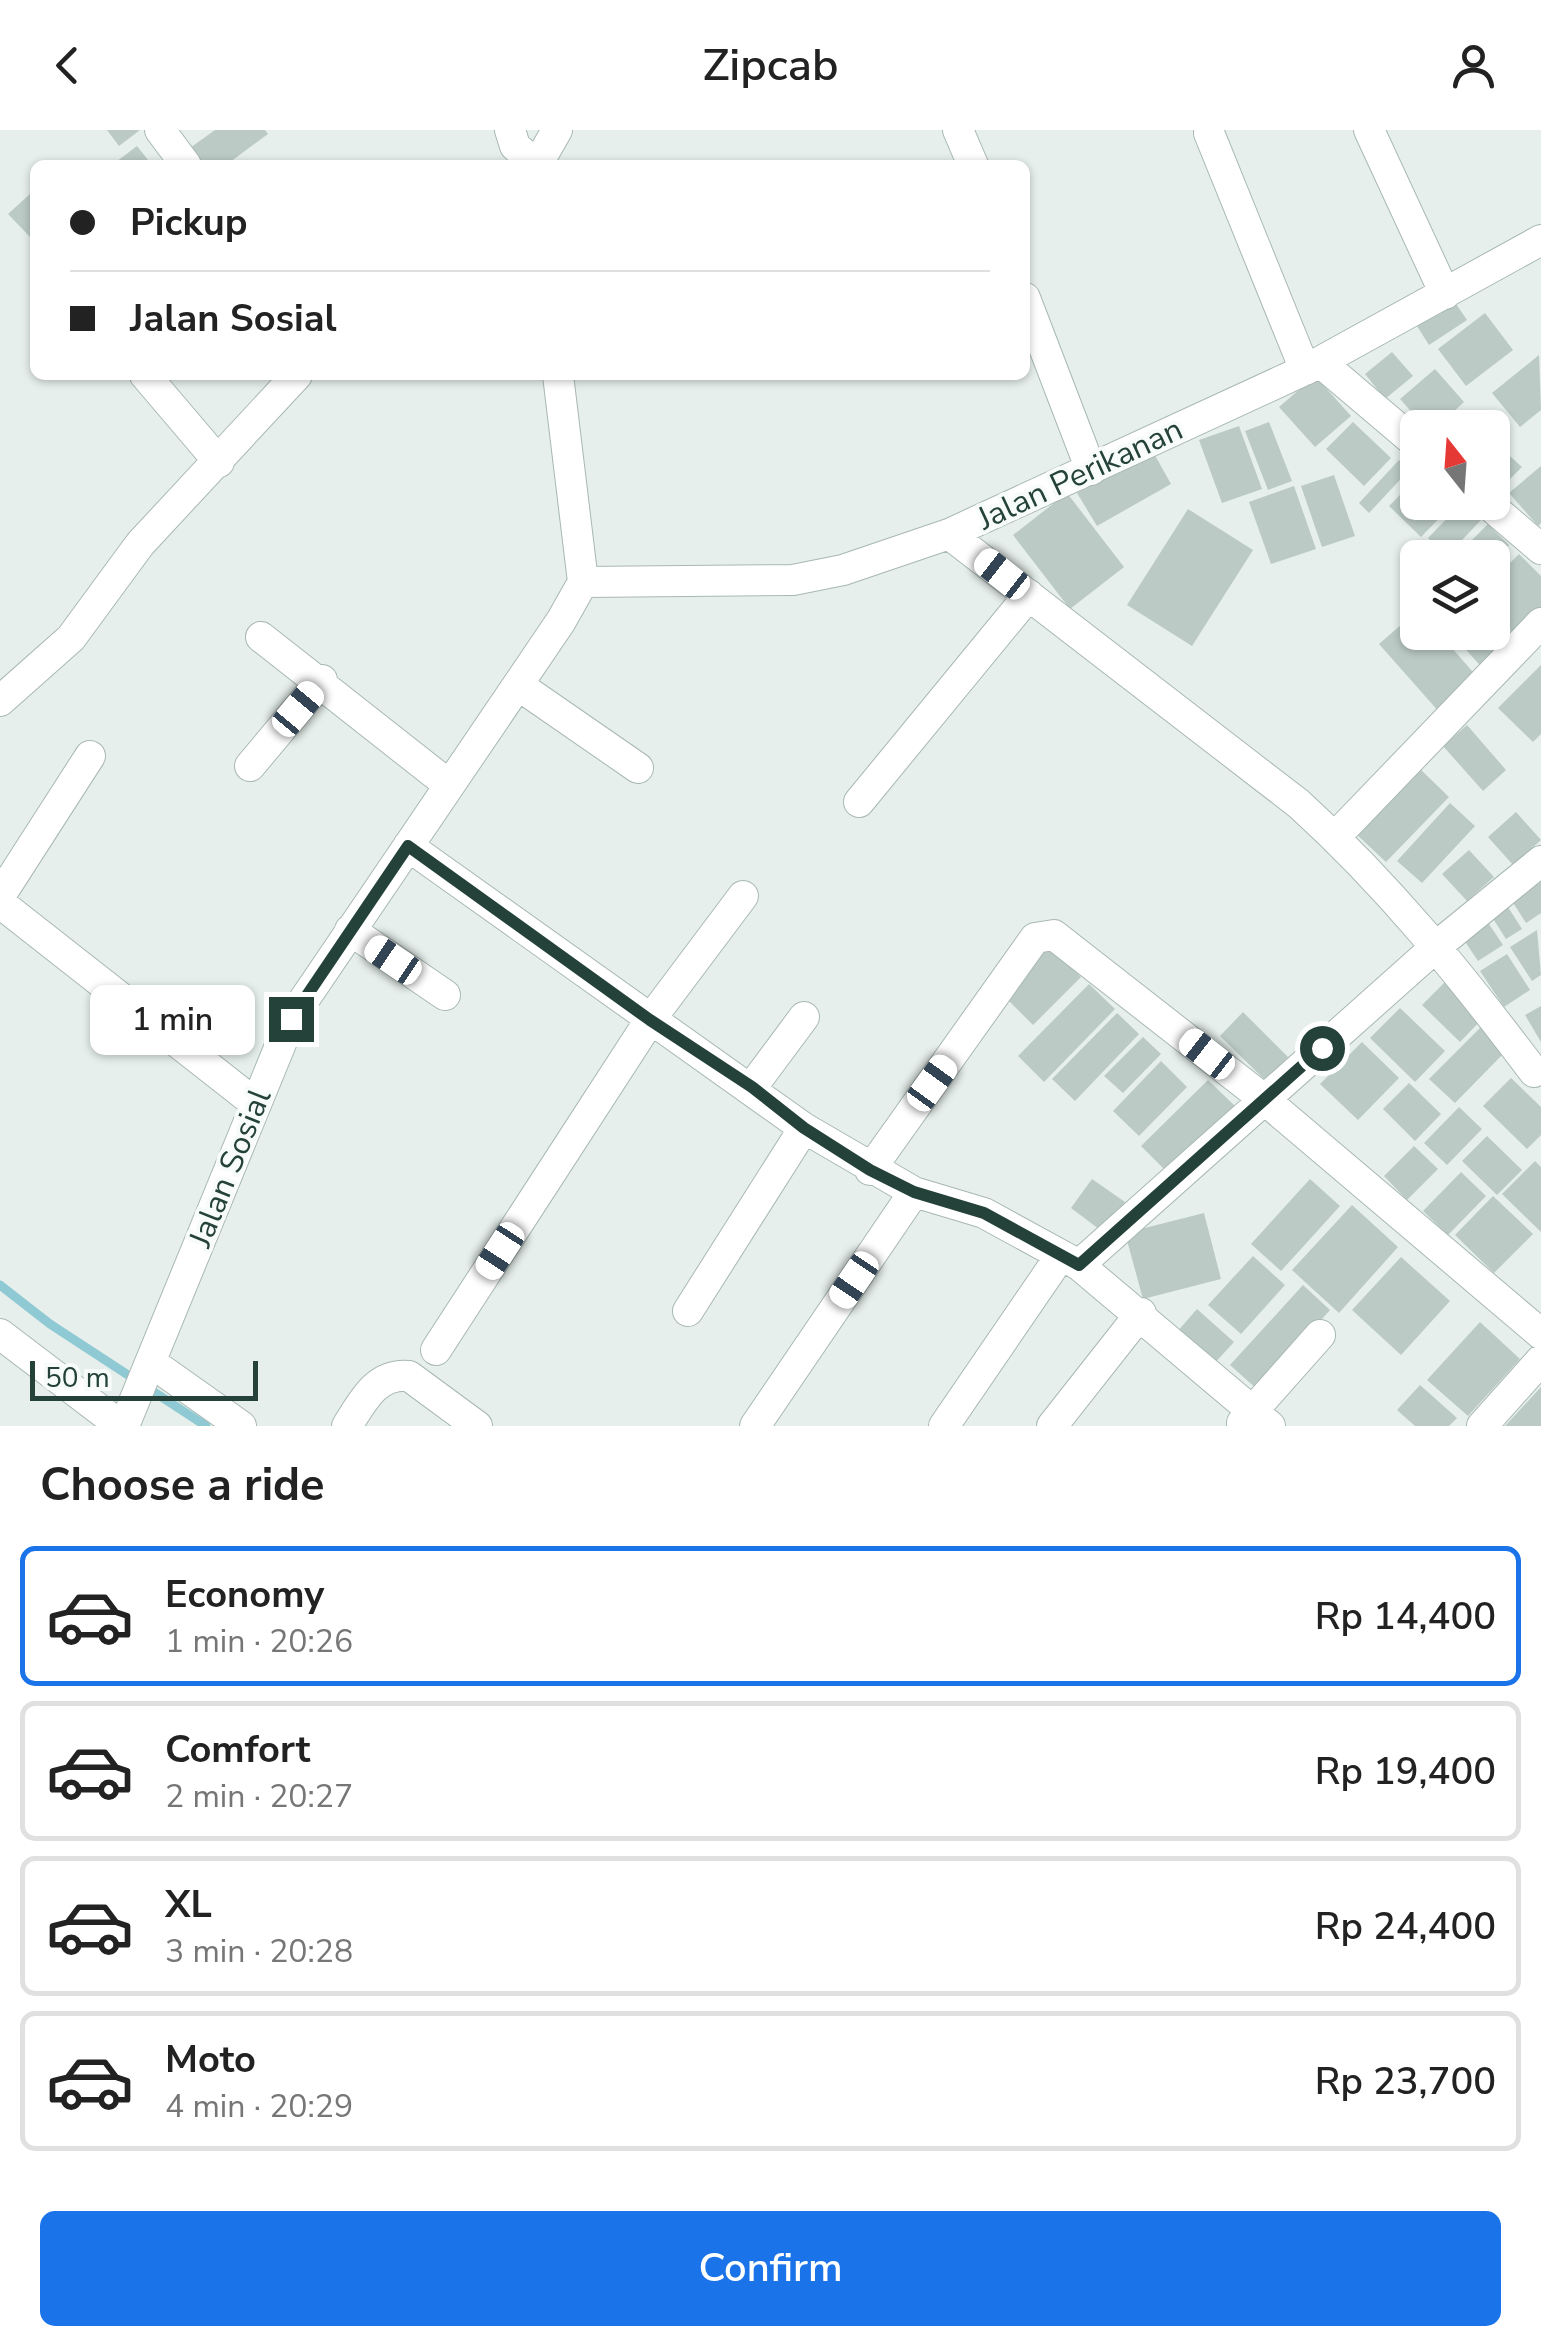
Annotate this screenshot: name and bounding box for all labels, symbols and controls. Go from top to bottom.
text: Zipcab [703,35,838,96]
icon: back [40,38,95,93]
icon: person [1446,38,1501,93]
text: Pickup [130,197,248,248]
text: Jalan Sosial [130,293,337,344]
street label: Jalan Perikanan [970,408,1190,541]
north arrow [1400,410,1510,520]
map controls [1400,410,1510,650]
button: layers [1400,540,1510,650]
car [969,544,1035,604]
car [267,676,329,742]
car [360,931,426,989]
callout: 1 min [91,984,256,1054]
route end [269,997,314,1042]
text: 1 min [132,998,213,1041]
car [1174,1024,1240,1084]
route start [1300,1026,1345,1071]
car [902,1050,962,1116]
street label: Jalan Sosial [178,1082,281,1254]
car [471,1218,529,1284]
car [825,1247,883,1313]
scale bar [30,1356,258,1400]
text: 50 m [45,1359,110,1397]
text: Choose a ride [40,1455,325,1516]
text: Economy [165,1569,324,1620]
icon: car [45,1571,135,1661]
text: Rp 14,400 [1315,1591,1496,1642]
text: 1 min · 20:26 [165,1620,353,1663]
text: Comfort [165,1724,310,1775]
icon: car [45,1726,135,1816]
text: Rp 19,400 [1315,1746,1496,1797]
text: 2 min · 20:27 [165,1775,353,1818]
text: XL [165,1879,212,1930]
icon: car [45,1881,135,1971]
text: Rp 24,400 [1315,1901,1496,1952]
text: 3 min · 20:28 [165,1930,353,1973]
text: Moto [165,2034,256,2085]
icon: car [45,2036,135,2126]
text: Rp 23,700 [1315,2056,1496,2107]
text: 4 min · 20:29 [165,2085,353,2128]
button: Confirm [40,2211,1501,2326]

